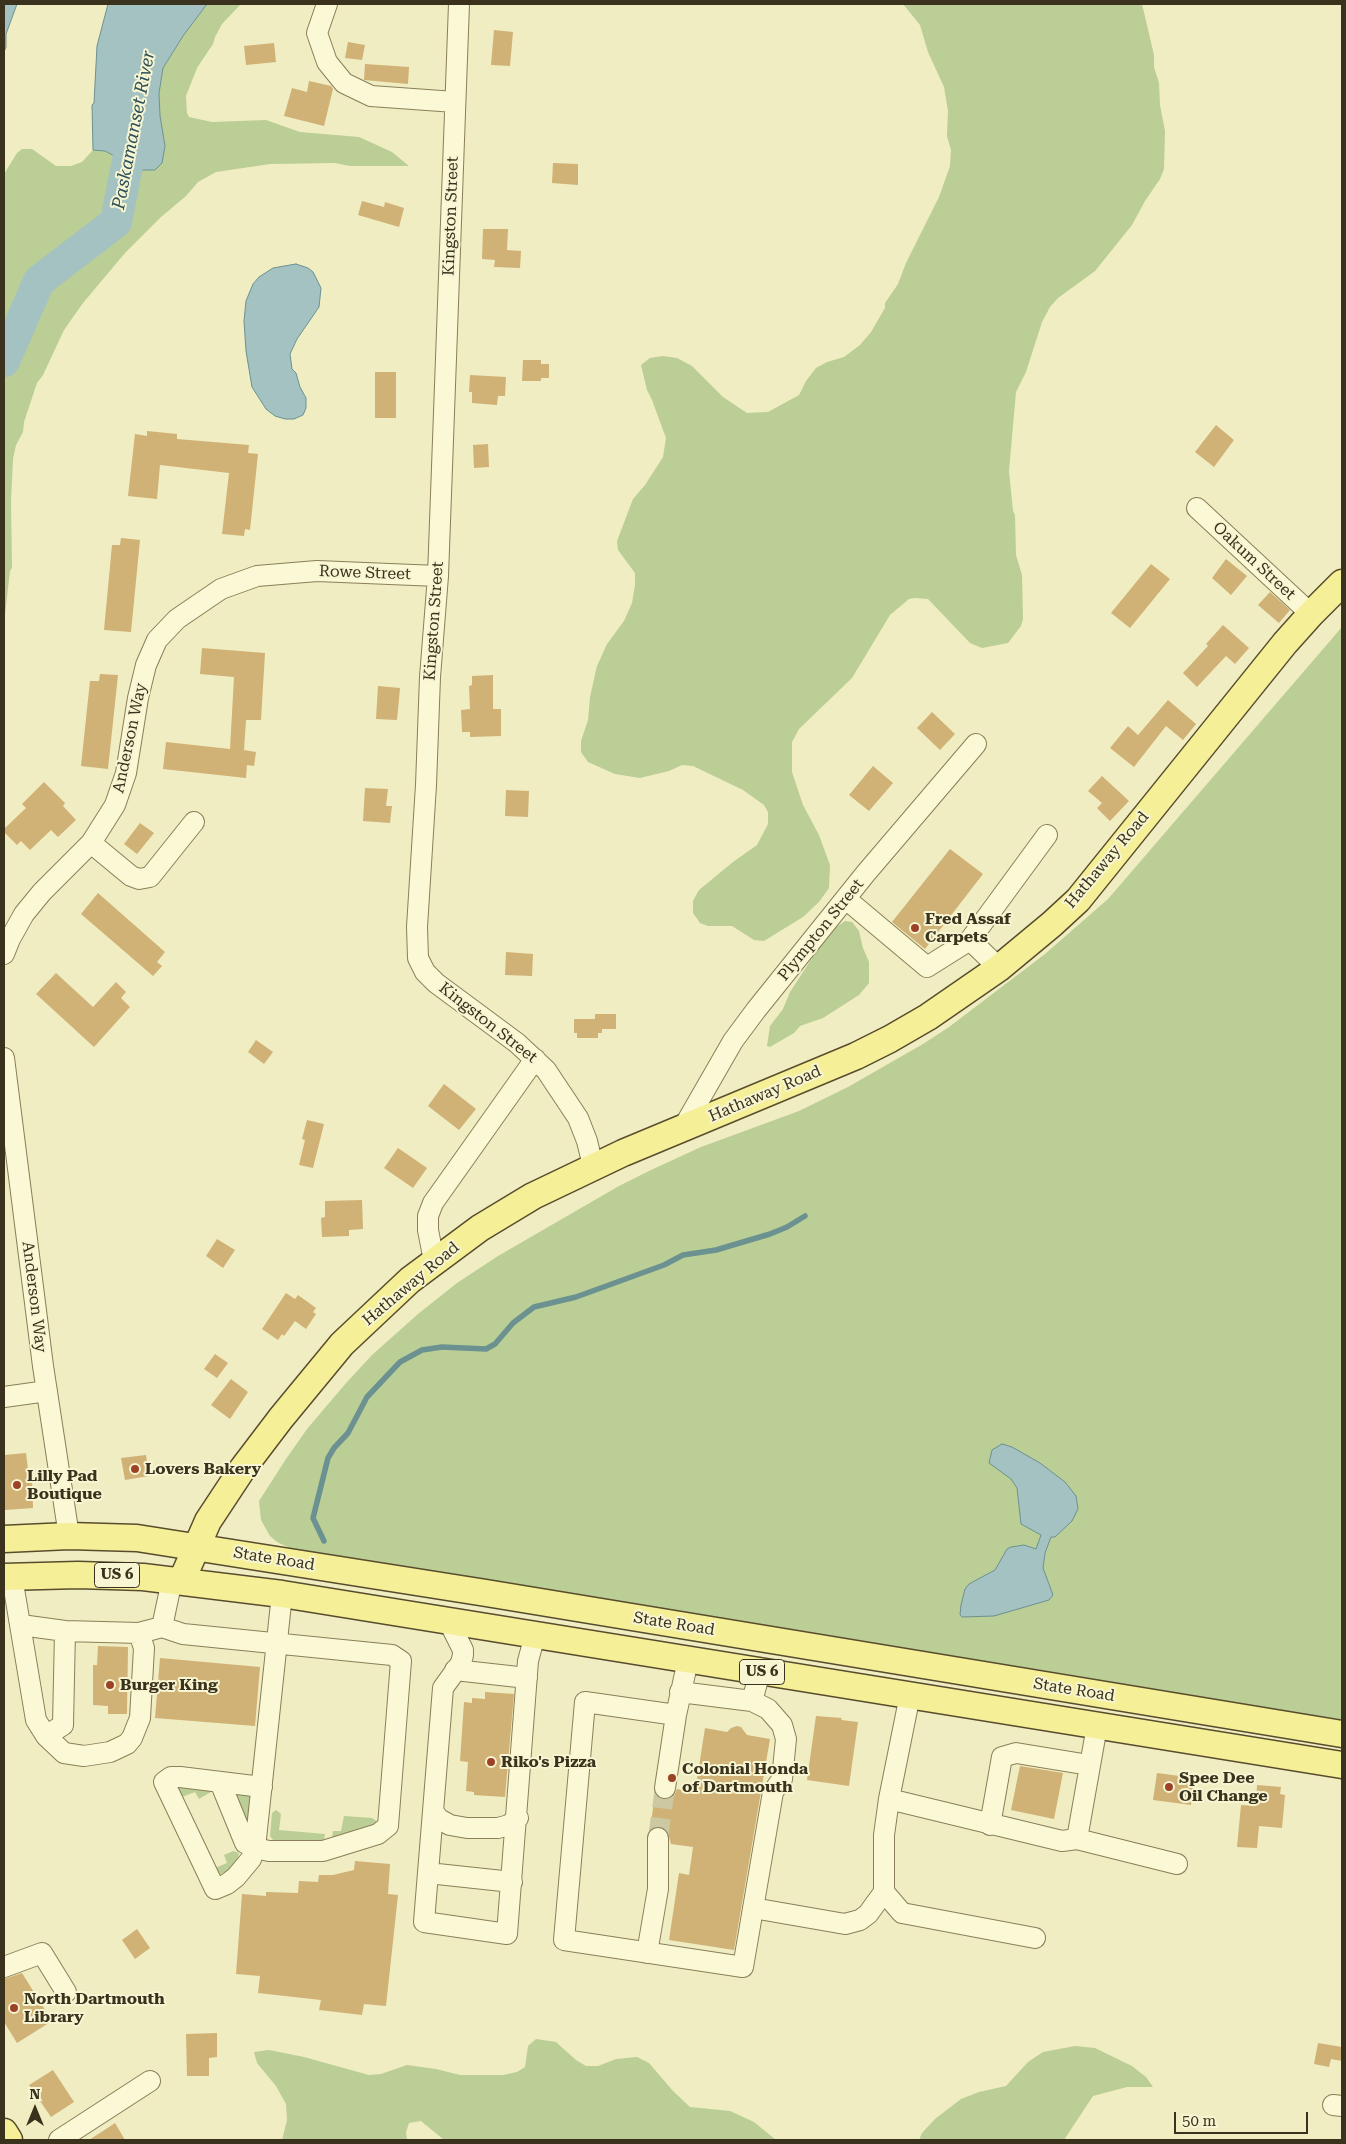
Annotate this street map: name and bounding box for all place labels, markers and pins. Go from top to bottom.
place label: Fred Assaf Carpets [925,909,1011,947]
marker: Fred Assaf Carpets [909,922,921,934]
place label: Lovers Bakery [145,1459,261,1479]
marker: Lovers Bakery [129,1463,141,1475]
place label: Lilly Pad Boutique [27,1466,102,1504]
marker: Lilly Pad Boutique [11,1479,23,1491]
place label: Burger King [120,1675,218,1695]
marker: Burger King [104,1679,116,1691]
place label: Riko's Pizza [501,1752,596,1772]
marker: Riko's Pizza [485,1756,497,1768]
place label: Colonial Honda of Dartmouth [682,1759,808,1797]
place label: Spee Dee Oil Change [1179,1768,1268,1806]
marker: Colonial Honda of Dartmouth [666,1772,678,1784]
marker: Spee Dee Oil Change [1163,1781,1175,1793]
place label: North Dartmouth Library [24,1989,165,2027]
marker: North Dartmouth Library [8,2002,20,2014]

